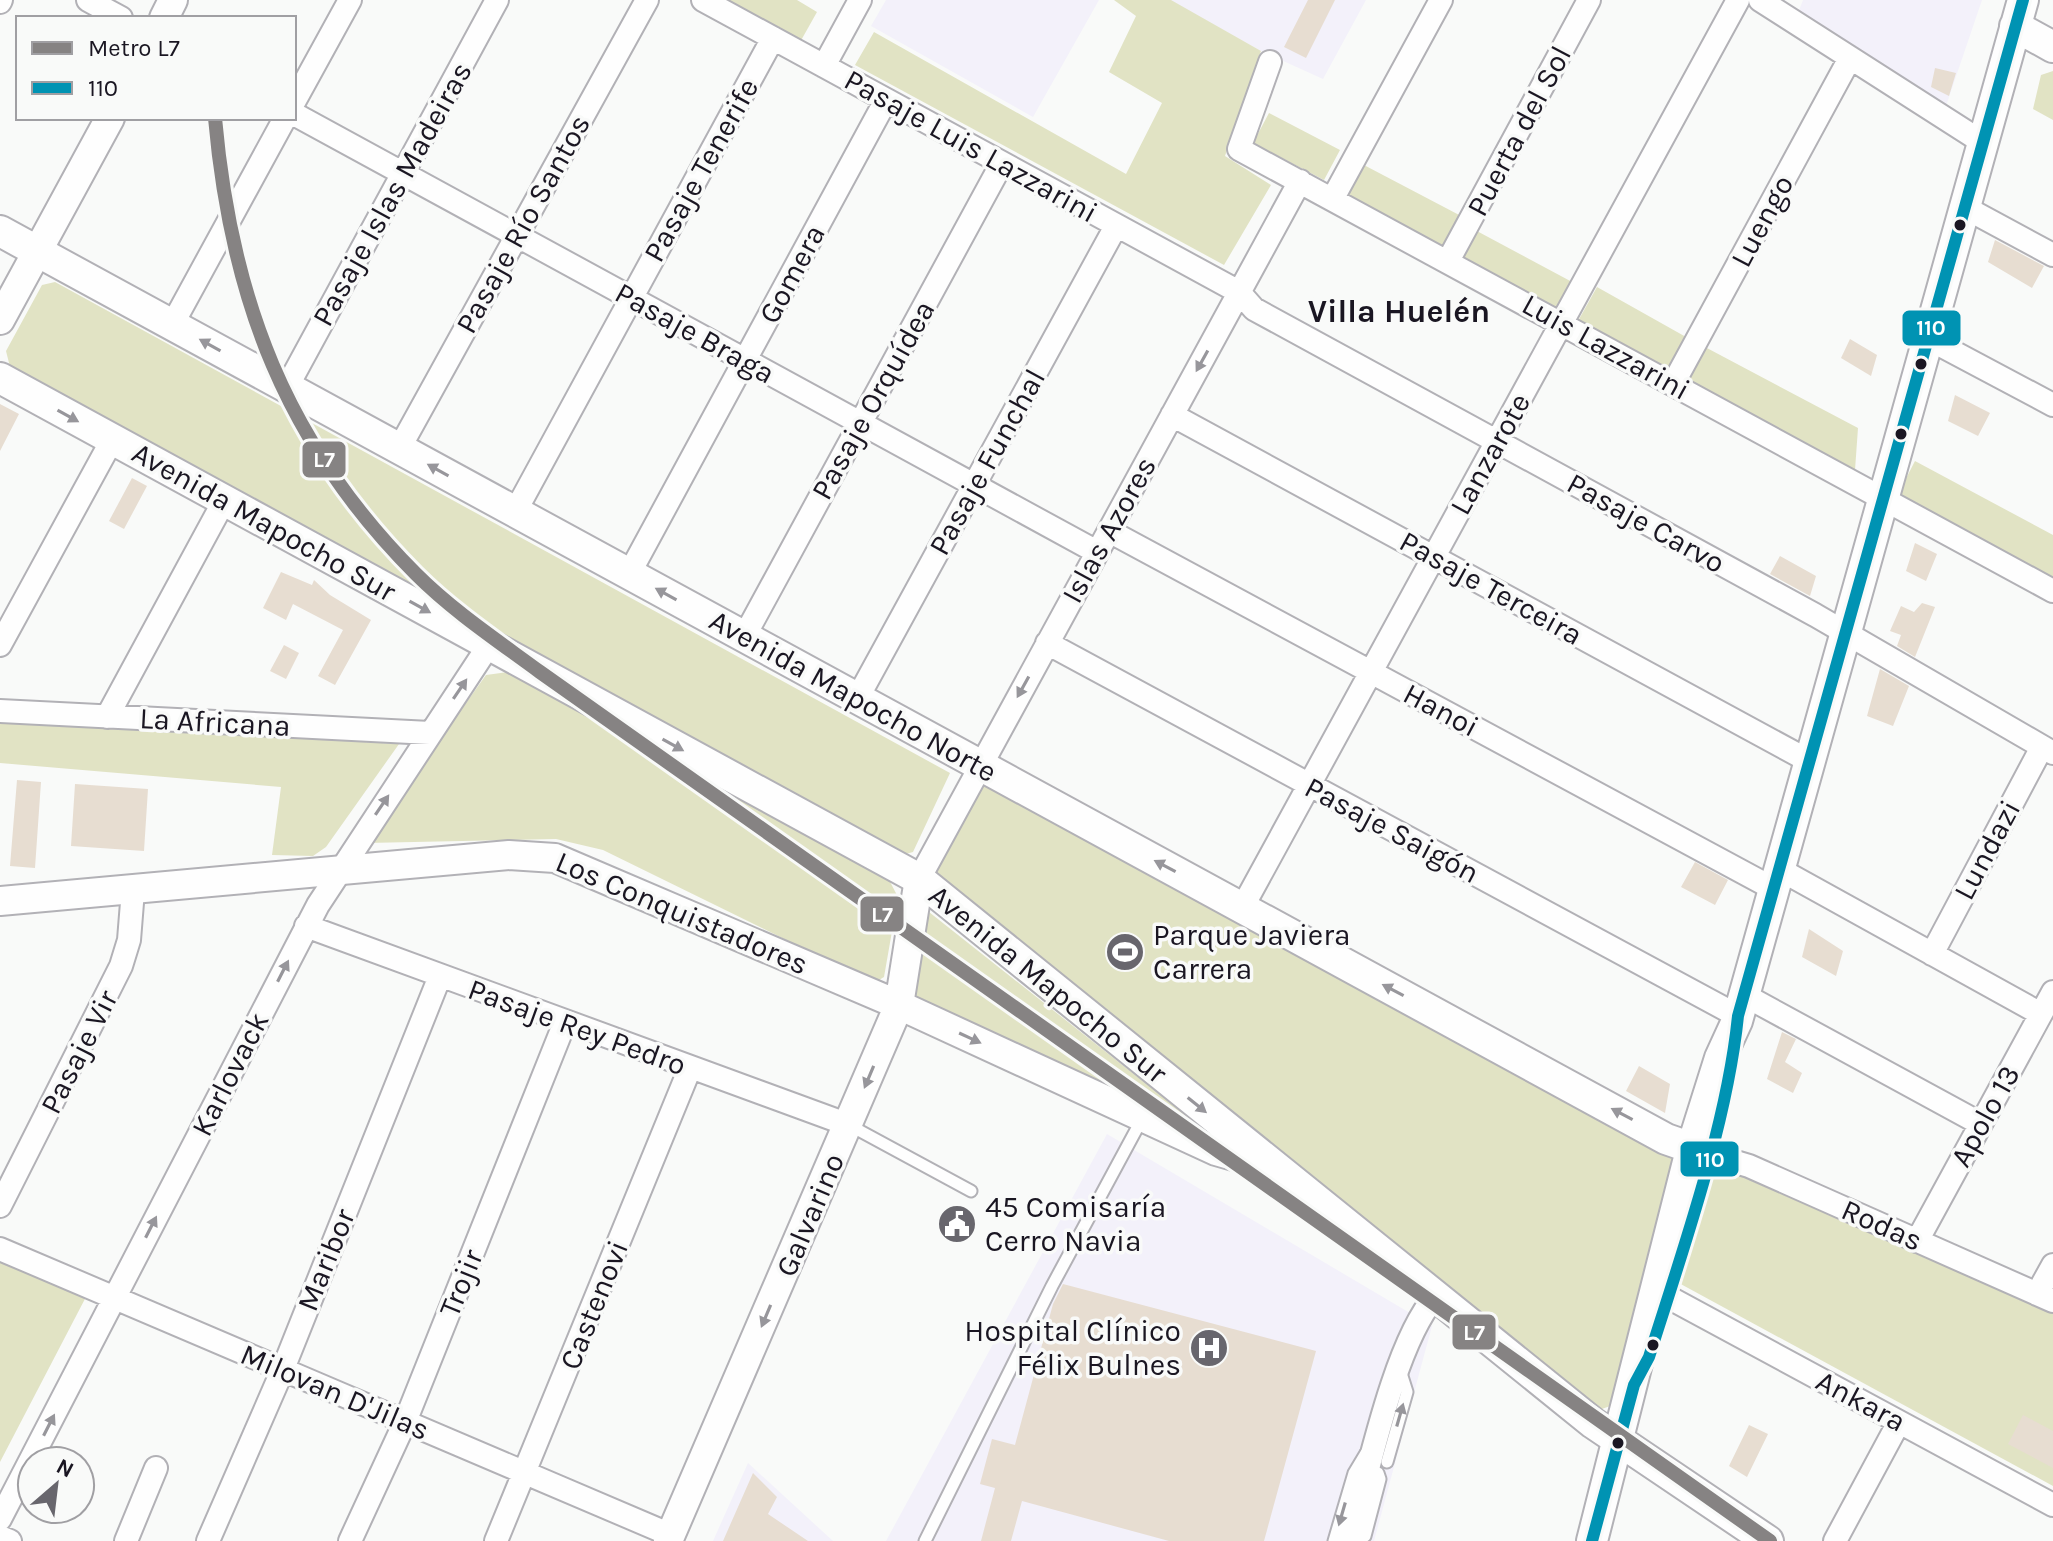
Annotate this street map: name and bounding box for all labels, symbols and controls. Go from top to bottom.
legend [16,16,296,120]
text: Metro L7 [88,34,180,62]
street label: Puerta del Sol [1459,40,1579,222]
street label: Pasaje Islas Madeiras [304,56,480,332]
street label: Pasaje Luis Lazzarini [838,61,1104,231]
street label: Pasaje Tenerife [636,72,766,268]
text: 110 [88,74,118,102]
street label: Pasaje Río Santos [448,108,598,340]
street label: Luengo [1723,169,1801,273]
unlabelled marker [1952,217,1968,233]
street label: Gomera [751,219,833,329]
street label: Pasaje Braga [609,274,781,392]
street label: Luis Lazzarini [1516,286,1696,408]
district label: Villa Huelén [1308,293,1490,330]
street label: Pasaje Orquídea [803,294,943,506]
line badge: 110 [1901,309,1962,347]
text: 110 [1916,315,1946,341]
one-way arrow [198,338,221,352]
one-way arrow [1195,349,1209,372]
unlabelled marker [1913,356,1929,372]
street label: Pasaje Funchal [921,363,1053,561]
street label: Lanzarote [1442,387,1538,521]
one-way arrow [57,409,80,423]
unlabelled marker [1893,426,1909,442]
street label: Avenida Mapocho Sur [126,435,402,609]
line badge: L7 [301,440,347,479]
text: L7 [313,447,335,473]
street label: Islas Azores [1054,450,1164,610]
one-way arrow [427,463,449,477]
street label: Pasaje Carvo [1561,465,1731,581]
street label: Pasaje Terceira [1393,523,1589,653]
one-way arrow [655,588,677,602]
one-way arrow [408,601,431,614]
street label: Avenida Mapocho Norte [703,602,1003,790]
street label: Hanoi [1397,675,1485,745]
one-way arrow [1017,676,1031,698]
one-way arrow [452,678,466,700]
street label: La Africana [139,700,291,744]
one-way arrow [661,738,684,752]
street label: Pasaje Saigón [1299,769,1485,891]
street label: Lundazi [1946,794,2028,906]
one-way arrow [374,795,389,816]
street label: Los Conquistadores [550,844,814,982]
one-way arrow [1154,860,1176,874]
street label: Avenida Mapocho Sur [922,877,1174,1091]
line badge: L7 [859,895,905,933]
text: L7 [871,902,893,928]
place label: Parque Javiera Carrera [1153,917,1351,987]
sports icon: Parque Javiera Carrera [1104,931,1146,973]
one-way arrow [276,960,289,983]
street label: Pasaje Rey Pedro [463,971,691,1083]
street label: Pasaje Vir [33,984,126,1120]
one-way arrow [1382,984,1405,997]
street label: Karlovack [183,1006,277,1142]
one-way arrow [958,1031,981,1045]
street label: Apolo 13 [1942,1059,2028,1173]
one-way arrow [863,1065,876,1089]
one-way arrow [1187,1096,1207,1112]
one-way arrow [1611,1108,1633,1122]
line badge: 110 [1679,1140,1740,1178]
text: 110 [1695,1147,1725,1173]
street label: Galvarino [768,1148,852,1282]
place label: 45 Comisaría Cerro Navia [985,1189,1166,1259]
street label: Rodas [1836,1191,1928,1259]
public building icon: 45 Comisaría Cerro Navia [936,1203,978,1245]
street label: Maribor [289,1204,363,1316]
one-way arrow [144,1216,157,1239]
street label: Castenovi [552,1235,636,1375]
street label: Trojir [431,1244,491,1322]
one-way arrow [759,1304,772,1328]
place label: Hospital Clínico Félix Bulnes [964,1313,1181,1383]
line badge: L7 [1451,1313,1497,1351]
text: L7 [1463,1320,1485,1346]
hospital icon: Hospital Clínico Félix Bulnes [1188,1327,1230,1369]
street label: Milovan D'Jilas [235,1336,435,1448]
unlabelled marker [1645,1337,1661,1353]
street label: Ankara [1810,1363,1912,1439]
one-way arrow [1394,1403,1407,1427]
one-way arrow [42,1413,55,1436]
unlabelled marker [1610,1435,1626,1451]
north arrow [16,1445,96,1525]
text: N [52,1453,78,1483]
one-way arrow [1335,1503,1348,1527]

